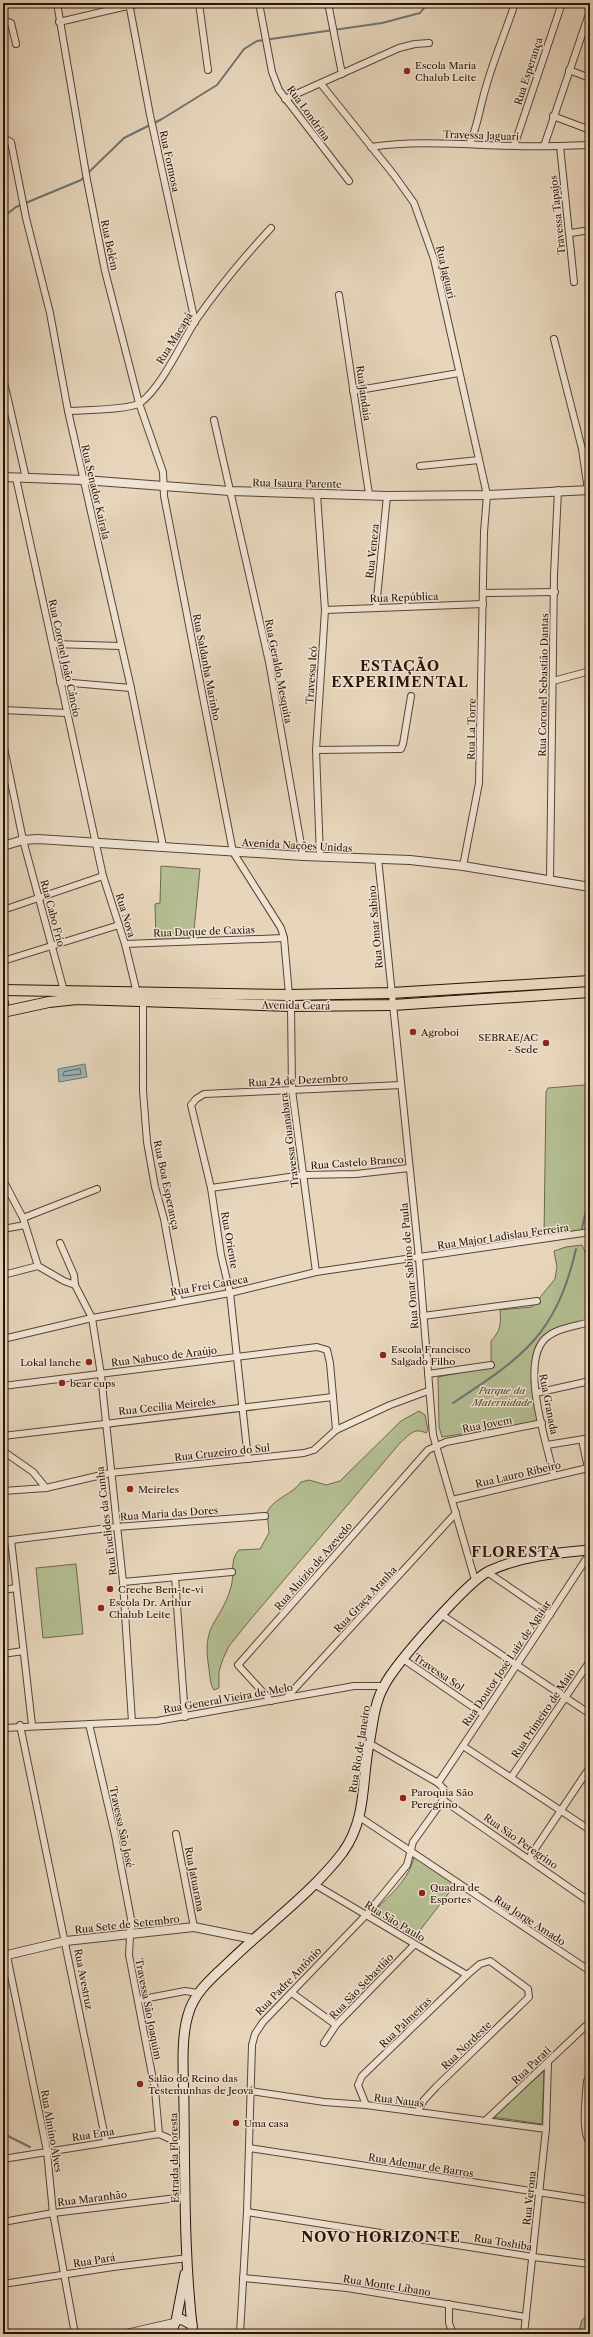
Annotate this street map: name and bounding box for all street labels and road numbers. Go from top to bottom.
street label: Rua Esperança [511,35,546,107]
street label: Rua Londrina [284,83,333,144]
street label: Travessa Jaguari [443,128,519,143]
street label: Rua Formosa [157,129,183,194]
street label: Travessa Tapajos [547,175,568,255]
street label: Rua Belém [98,218,121,272]
street label: Rua Jaguari [433,244,458,300]
street label: Rua Macapá [153,309,196,367]
street label: Rua Jandaia [353,364,374,422]
street label: Rua Senador Kairala [78,443,113,542]
street label: Rua Isaura Parente [252,476,342,491]
street label: Rua Veneza [363,522,382,579]
street label: Rua República [369,590,439,605]
street label: Rua Coronel João Câncio [46,598,83,718]
street label: Rua Saldanha Marinho [190,613,223,722]
street label: Rua Coronel Sebastião Dantas [536,613,551,757]
street label: Rua Geraldo Mesquita [262,618,295,725]
street label: Travessa Icó [303,646,320,705]
street label: Rua La Torre [464,698,479,760]
street label: Avenida Nações Unidas [240,836,353,855]
street label: Rua Cabo Frio [37,878,68,948]
street label: Rua Omar Sabino [365,885,386,969]
street label: Rua Nova [113,891,139,940]
street label: Rua Duque de Caxias [153,923,255,940]
street label: Avenida Ceará [260,998,331,1013]
street label: Rua 24 de Dezembro [248,1071,348,1090]
street label: Travessa Guanabara [277,1091,302,1188]
street label: Rua Boa Esperança [151,1139,183,1232]
street label: Rua Castelo Branco [310,1153,404,1172]
street label: Rua Omar Sabino de Paula [397,1202,421,1330]
street label: Rua Oriente [218,1210,241,1270]
street label: Rua Major Ladislau Ferreira [436,1221,570,1252]
street label: Rua Frei Caneca [169,1272,250,1299]
street label: Rua Nabuco de Araújo [110,1344,218,1369]
street label: Rua Granada [536,1373,561,1436]
street label: Rua Cecília Meireles [118,1395,216,1418]
street label: Rua Jovem [461,1413,514,1436]
street label: Rua Cruzeiro do Sul [174,1441,271,1464]
street label: Rua Lauro Ribeiro [474,1458,562,1491]
street label: Rua Euclides da Cunha [93,1465,120,1576]
street label: Rua Maria das Dores [120,1504,219,1523]
street label: Rua Aluízio de Azevedo [272,1520,355,1613]
street label: Rua Graça Aranha [331,1563,400,1635]
street label: Rua Doutor José Luiz de Aguiar [459,1597,554,1729]
street label: Travessa Sol [411,1651,467,1694]
street label: Rua Primeiro de Maio [509,1666,578,1760]
street label: Rua General Vieira de Melo [162,1681,294,1716]
street label: Rua Rio de Janeiro [346,1704,373,1794]
street label: Travessa São José [107,1785,137,1869]
street label: Rua São Peregrino [481,1811,560,1872]
street label: Rua Jatuarana [182,1845,207,1913]
street label: Rua Jorge Amado [492,1893,568,1948]
street label: Rua São Paulo [362,1898,427,1945]
street label: Rua Sete de Setembro [74,1913,180,1936]
street label: Rua Padre Antônio [252,1945,324,2018]
street label: Rua Avestruz [71,1948,96,2011]
street label: Rua São Sebastião [327,1951,396,2022]
street label: Travessa São Joaquim [132,1957,165,2061]
street label: Rua Palmeiras [376,1994,434,2051]
street label: Rua Nordeste [439,2018,494,2072]
street label: Rua Parati [509,2044,554,2087]
street label: Rua Almino Alves [38,2089,65,2173]
street label: Rua Nauas [373,2091,425,2110]
street label: Estrada da Floresta [167,2112,182,2203]
street label: Rua Ema [71,2125,116,2144]
street label: Rua Ademar de Barros [367,2151,475,2180]
street label: Rua Verona [520,2170,539,2226]
street label: Rua Maranhão [57,2188,128,2209]
street label: Rua Toshiba [473,2231,534,2254]
street label: Rua Pará [72,2251,117,2270]
street label: Rua Monte Líbano [342,2272,432,2299]

